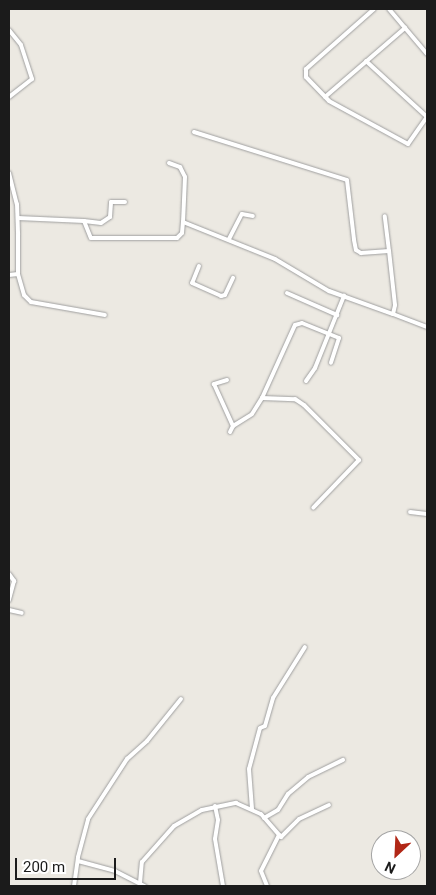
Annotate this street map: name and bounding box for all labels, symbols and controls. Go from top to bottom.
north arrow [371,830,421,880]
scale bar [18,848,119,880]
text: 200 m [23,858,65,876]
text: N [382,858,398,877]

